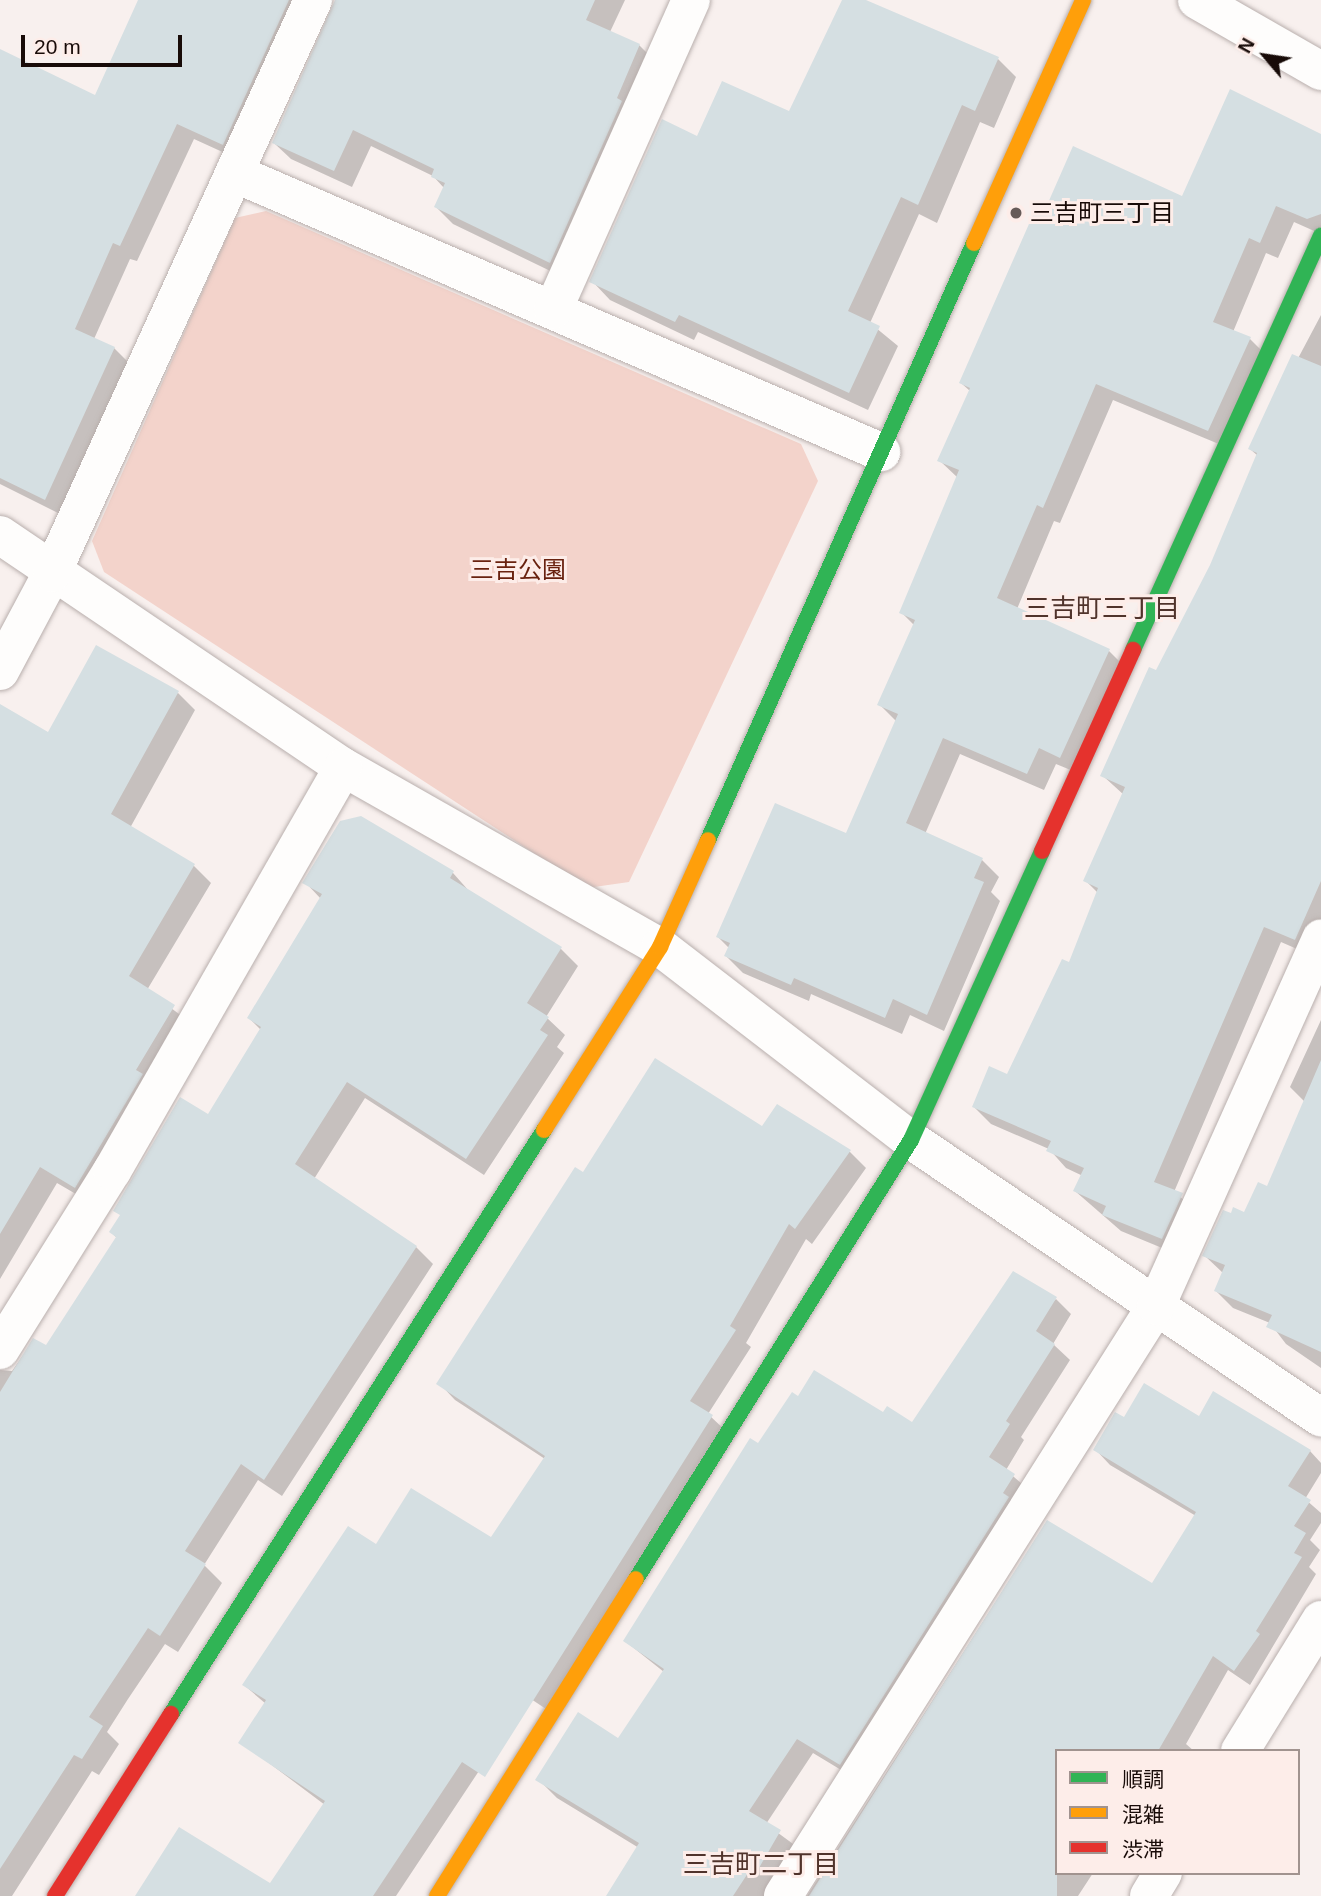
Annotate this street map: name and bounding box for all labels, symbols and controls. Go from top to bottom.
scale bar [24,21,186,65]
north arrow [1230,21,1300,91]
text: N [1234,34,1259,57]
text: 20 m [34,35,81,58]
place label: 三吉町三丁目 [1030,199,1174,227]
marker: 三吉町三丁目 [1008,205,1024,221]
park label: 三吉公園 [470,556,566,584]
district label: 三吉町三丁目 [1024,593,1180,625]
legend [1055,1749,1300,1875]
text: 順調 [1122,1768,1164,1791]
text: 混雑 [1122,1803,1164,1826]
text: 渋滞 [1122,1838,1164,1861]
district label: 三吉町二丁目 [683,1849,839,1881]

